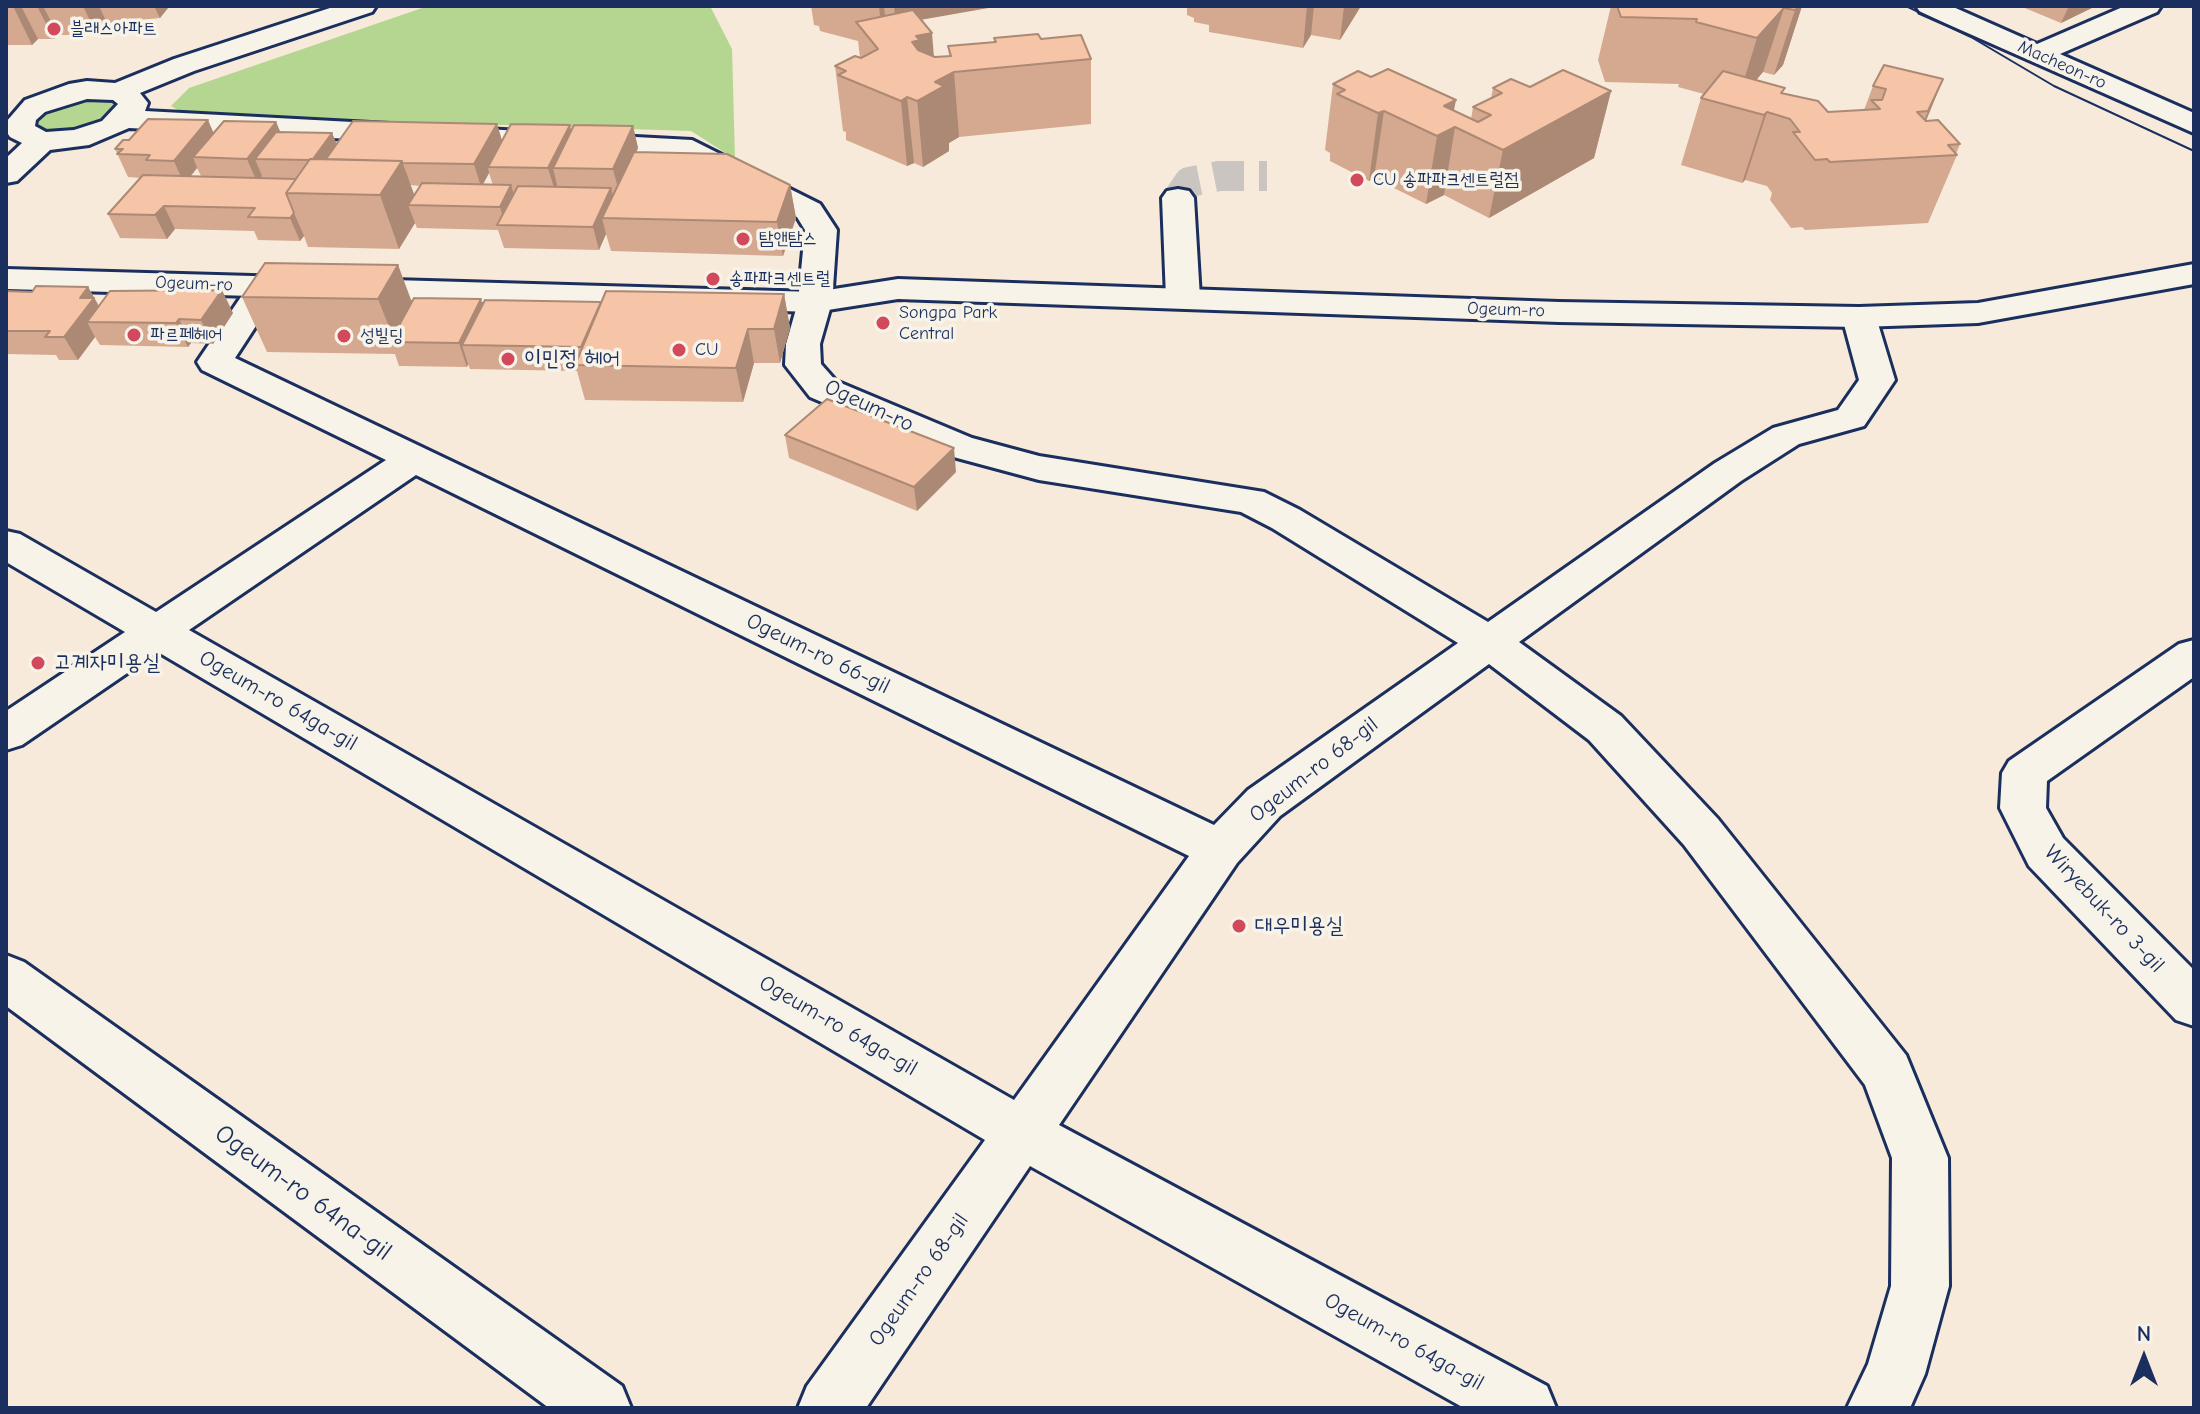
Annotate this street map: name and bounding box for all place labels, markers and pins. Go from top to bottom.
place label: 블래스아파트 [70,18,157,40]
marker: 블래스아파트 [45,20,63,38]
place label: CU 송파파크센트럴점 [1373,169,1518,191]
marker: CU 송파파크센트럴점 [1348,171,1366,189]
place label: 탐앤탐스 [759,228,817,250]
marker: 탐앤탐스 [734,230,752,248]
place label: 송파파크센트럴 [729,268,830,290]
marker: 송파파크센트럴 [704,270,722,288]
place label: Songpa Park Central [899,302,997,344]
marker: Songpa Park Central [874,314,892,332]
place label: 파르페헤어 [150,324,222,346]
place label: 성빌딩 [360,325,403,347]
marker: 파르페헤어 [125,326,143,344]
marker: 성빌딩 [335,327,353,345]
place label: CU [695,339,718,361]
marker: CU [670,341,688,359]
place label: 이민정 헤어 [524,346,620,372]
marker: 이민정 헤어 [499,350,517,368]
place label: 고계자미용실 [54,650,160,676]
marker: 고계자미용실 [29,654,47,672]
place label: 대우미용실 [1255,913,1344,939]
marker: 대우미용실 [1230,917,1248,935]

